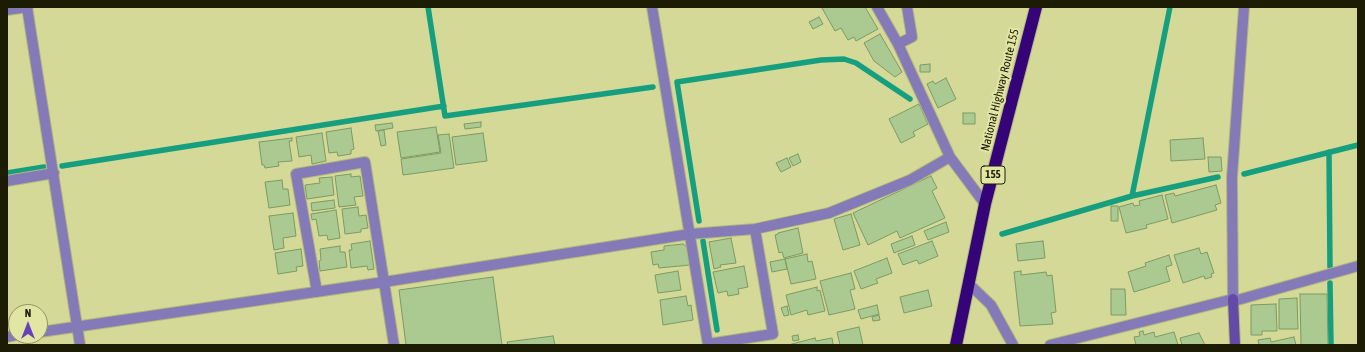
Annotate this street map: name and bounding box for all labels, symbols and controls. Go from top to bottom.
street label: National Highway Route 155 [978,27,1022,153]
road number: 155 [981,166,1005,184]
north arrow [8,304,48,344]
text: N [25,307,31,319]

